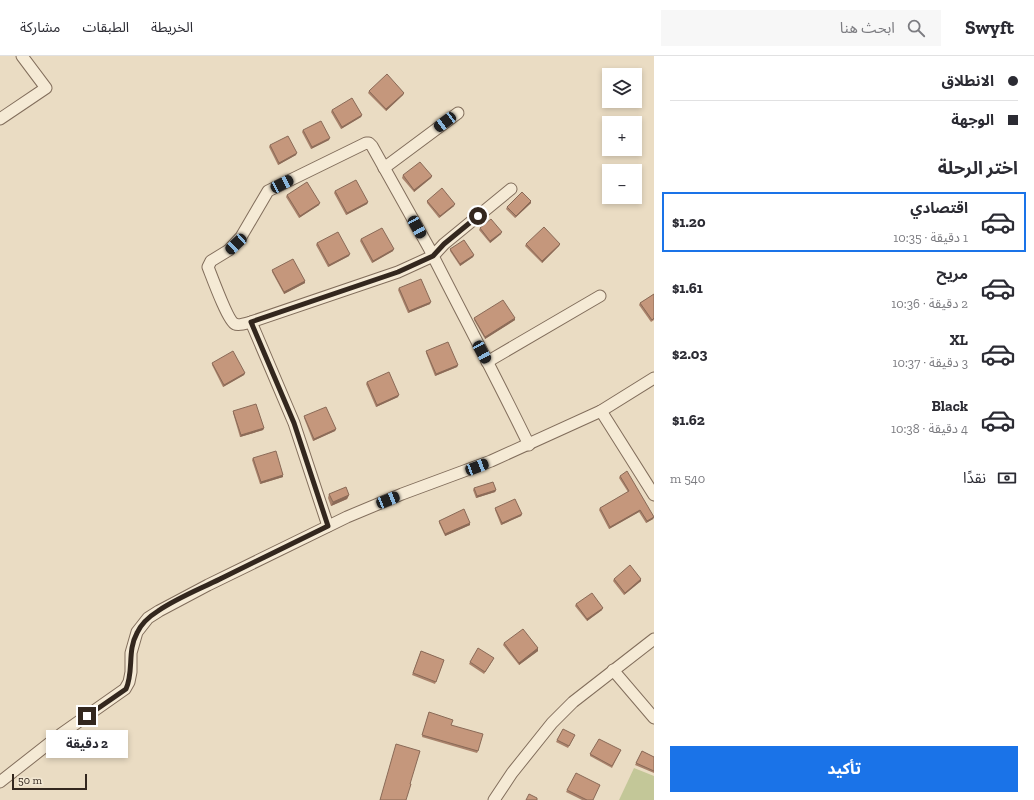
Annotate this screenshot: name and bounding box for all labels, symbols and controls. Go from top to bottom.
search box [661,10,941,46]
text: Swyft [965,16,1014,39]
icon: search [905,17,927,39]
text: مشاركة [20,19,60,36]
text: الطبقات [82,19,129,36]
text: الخريطة [151,19,193,36]
text: ابحث هنا [840,19,895,37]
map controls [602,68,642,204]
button: layers [602,68,642,108]
text: الانطلاق [942,72,994,90]
car [432,110,458,134]
text: الوجهة [951,111,994,129]
button: + [602,116,642,156]
text: اختر الرحلة [938,157,1018,179]
button: − [602,164,642,204]
car [269,173,295,195]
text: اقتصادي [910,199,968,217]
icon: car [980,204,1016,240]
route start [469,207,487,225]
text: $1.20 [672,213,706,231]
car [406,214,428,240]
text: 1 دقيقة · 10:35 [893,230,968,245]
car [223,231,249,257]
text: مريح [936,265,968,283]
icon: car [980,270,1016,306]
text: $1.61 [672,279,703,297]
text: 2 دقيقة · 10:36 [891,296,968,311]
text: XL [950,331,968,349]
icon: car [980,336,1016,372]
car [471,339,493,365]
text: $2.03 [672,345,707,363]
text: 3 دقيقة · 10:37 [892,355,968,370]
text: Black [931,397,968,415]
icon: car [980,402,1016,438]
text: $1.62 [672,411,705,429]
text: 4 دقيقة · 10:38 [891,421,968,436]
car [464,457,490,477]
icon: cash [996,467,1018,489]
text: نقدًا [963,469,986,487]
text: 540 m [670,471,705,486]
car [375,490,401,510]
route end [78,707,96,725]
callout: 2 دقيقة [46,730,128,758]
text: 2 دقيقة [66,736,108,751]
button: تأكيد [670,746,1018,792]
scale bar [12,772,87,791]
text: 50 m [18,774,42,787]

